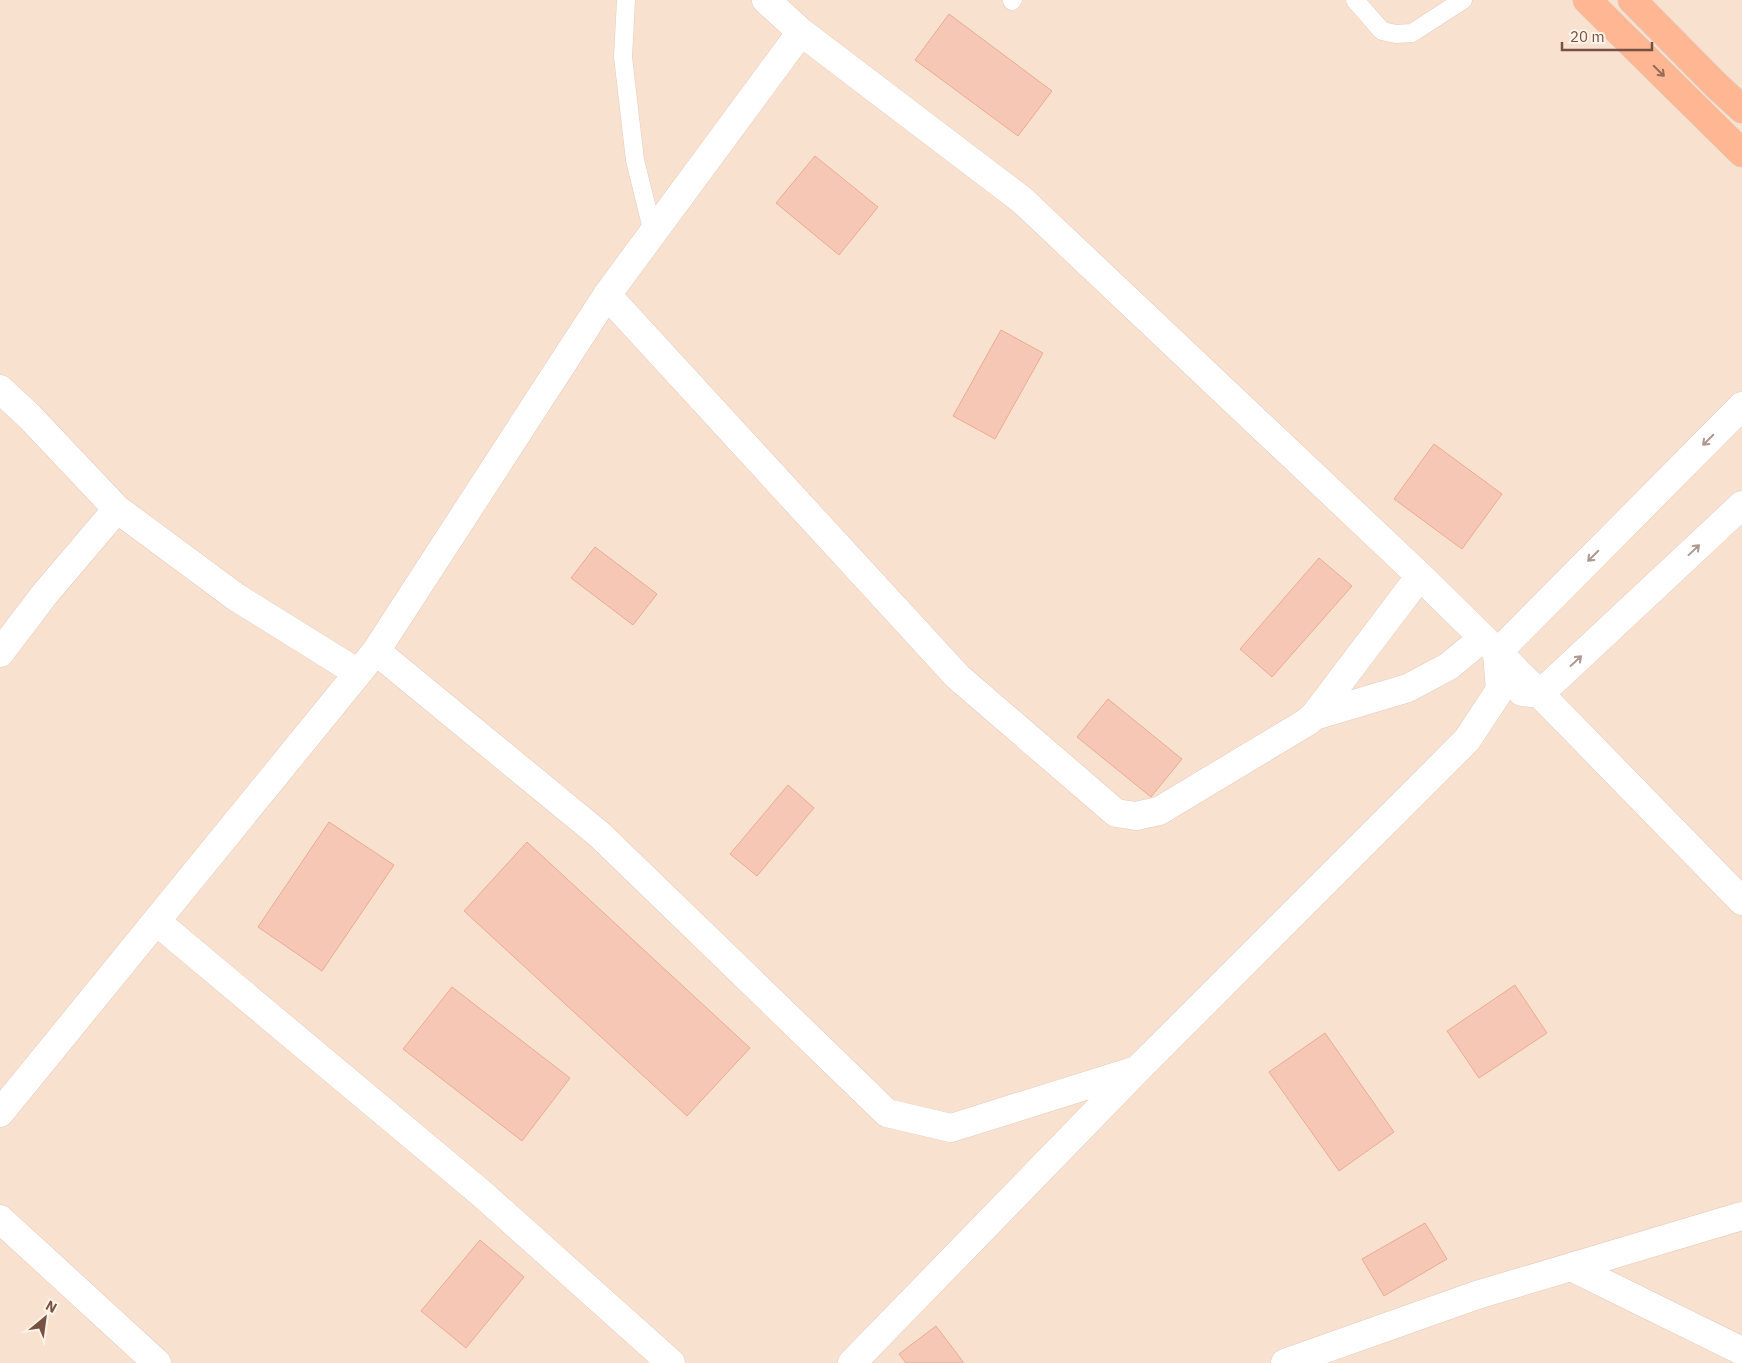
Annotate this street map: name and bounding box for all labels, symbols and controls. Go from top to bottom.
scale bar [1562,20,1652,52]
text: 20 m [1570,27,1605,46]
one-way arrow [1653,65,1666,77]
one-way arrow [1702,434,1714,446]
one-way arrow [1688,544,1701,556]
one-way arrow [1587,550,1599,562]
one-way arrow [1569,655,1582,667]
north arrow [20,1293,70,1343]
text: N [43,1296,60,1317]

